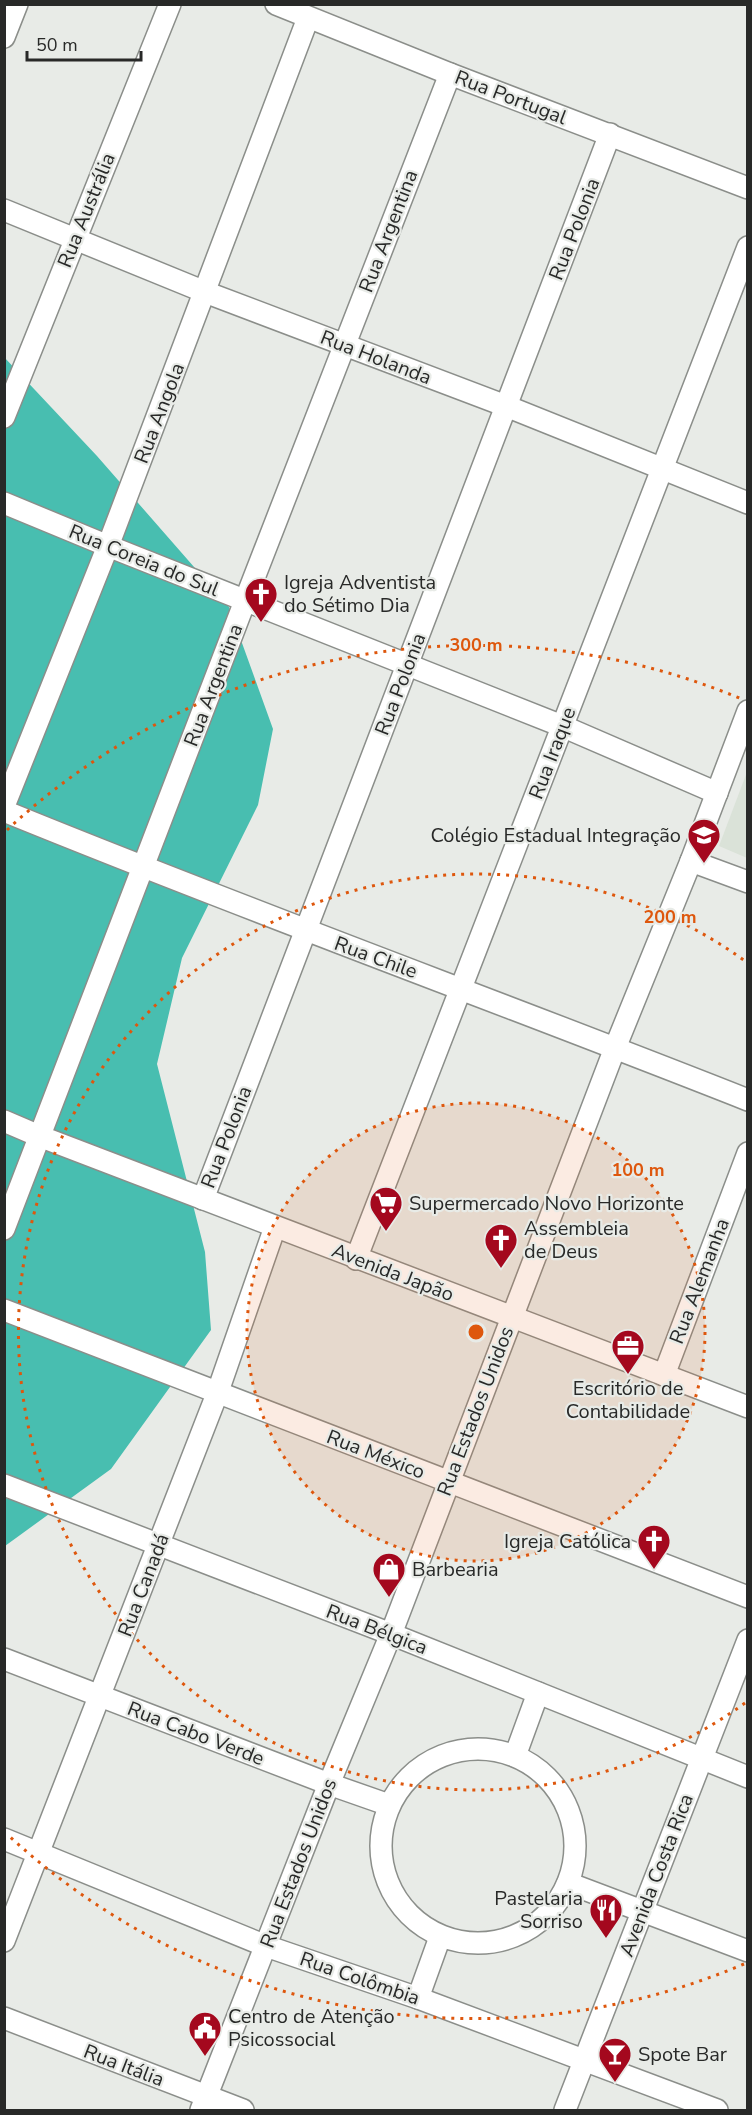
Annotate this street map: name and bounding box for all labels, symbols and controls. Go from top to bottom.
scale bar [27,24,141,62]
text: 50 m [36,33,78,57]
street label: Rua Portugal [451,64,571,131]
street label: Rua Austrália [51,149,122,272]
street label: Rua Argentina [353,166,424,296]
street label: Rua Polonia [543,174,606,284]
street label: Rua Holanda [316,324,435,391]
street label: Rua Angola [128,359,191,467]
street label: Rua Coreia do Sul [65,518,223,603]
place label: Igreja Adventista do Sétimo Dia [284,569,436,619]
church icon: Igreja Adventista do Sétimo Dia [243,576,279,623]
street label: Rua Argentina [178,620,249,750]
street label: Rua Polonia [369,629,432,739]
text: 300 m [449,633,503,657]
street label: Rua Iraque [523,703,582,803]
school or university icon: Colégio Estadual Integração [686,817,722,864]
place label: Colégio Estadual Integração [431,822,681,849]
text: 200 m [643,905,697,929]
street label: Rua Chile [331,930,421,985]
street label: Rua Polonia [195,1082,258,1192]
text: 100 m [611,1158,665,1182]
supermarket icon: Supermercado Novo Horizonte [368,1185,404,1232]
place label: Supermercado Novo Horizonte [409,1190,684,1217]
place label: Assembleia de Deus [524,1215,629,1265]
street label: Rua Alemanha [663,1215,736,1348]
church icon: Assembleia de Deus [483,1222,519,1269]
street label: Avenida Japão [328,1237,458,1308]
centre of rings [466,1322,486,1342]
street label: Rua Estados Unidos [431,1323,520,1500]
office icon: Escritório de Contabilidade [610,1328,646,1375]
place label: Escritório de Contabilidade [566,1375,690,1425]
street label: Rua México [323,1423,429,1486]
church icon: Igreja Católica [636,1523,672,1570]
place label: Igreja Católica [504,1528,631,1555]
street label: Rua Canadá [111,1530,175,1641]
shop icon: Barbearia [371,1551,407,1598]
place label: Barbearia [412,1556,499,1583]
street label: Rua Bélgica [322,1598,431,1661]
street label: Rua Cabo Verde [123,1695,268,1772]
street label: Rua Estados Unidos [254,1775,343,1952]
street label: Avenida Costa Rica [613,1790,700,1960]
place label: Pastelaria Sorriso [494,1885,583,1935]
restaurant icon: Pastelaria Sorriso [588,1892,624,1939]
street label: Rua Colômbia [296,1945,423,2012]
place label: Centro de Atenção Psicossocial [228,2003,395,2053]
public building icon: Centro de Atenção Psicossocial [187,2010,223,2057]
bar icon: Spote Bar [597,2036,633,2083]
street label: Rua Itália [80,2038,168,2093]
place label: Spote Bar [638,2041,727,2068]

